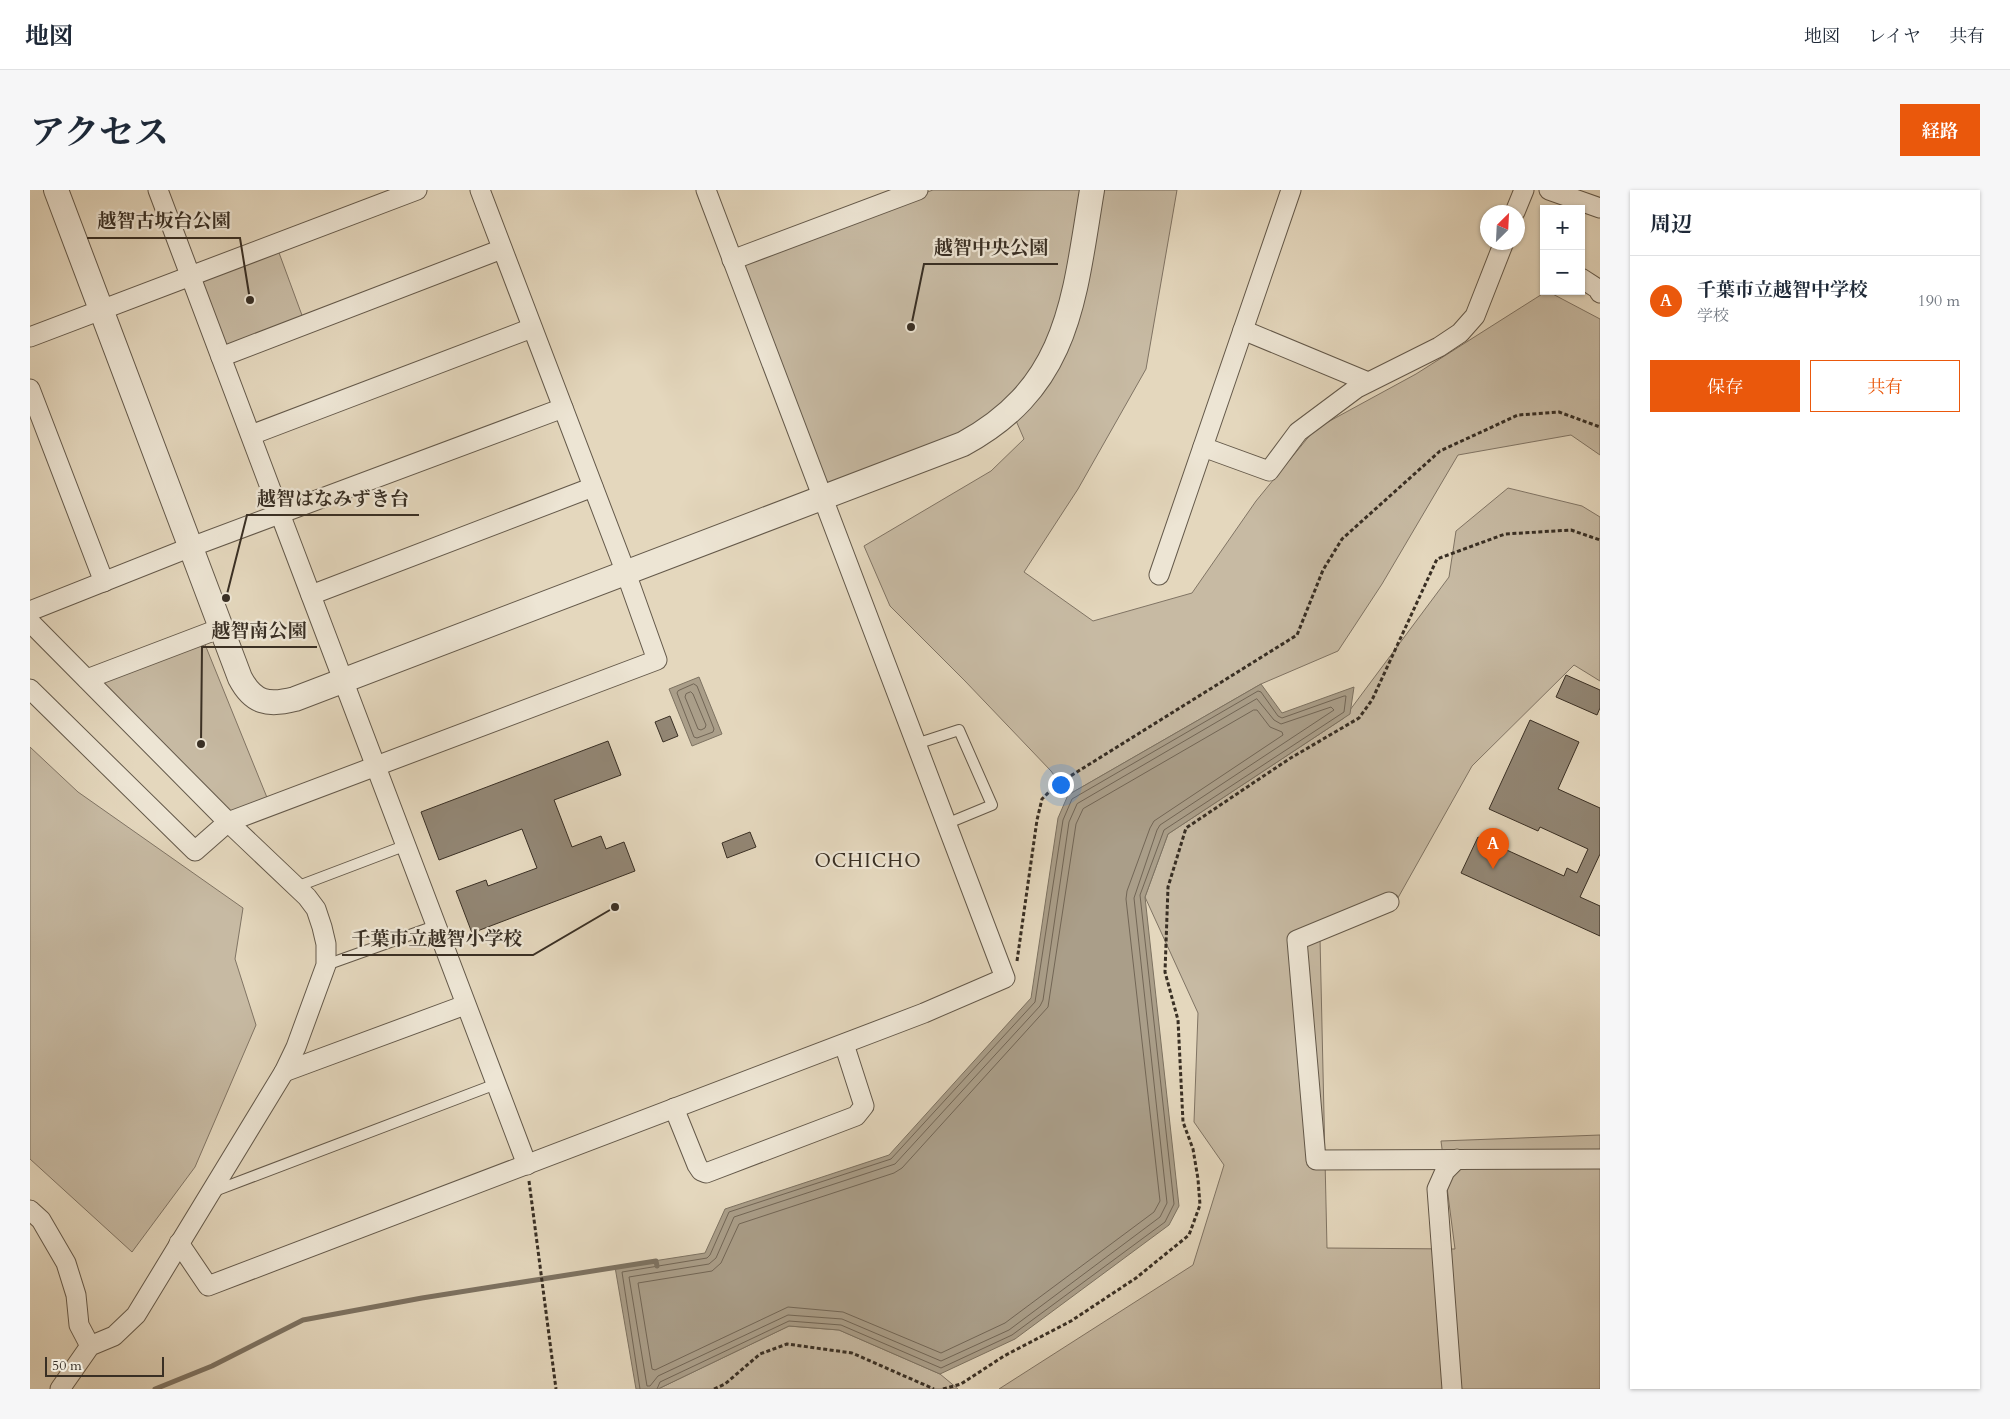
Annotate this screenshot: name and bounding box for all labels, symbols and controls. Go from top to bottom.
text: 地図 [25,20,73,53]
text: 地図 [1804,24,1840,49]
text: レイヤ [1868,24,1921,49]
text: 共有 [1949,24,1985,49]
button: 経路 [1900,104,1980,156]
text: アクセス [30,109,169,157]
callout: 越智古坂台公園 [87,204,240,238]
north arrow [1480,205,1525,250]
map controls [1540,205,1585,295]
button: + [1540,205,1585,250]
text: 越智古坂台公園 [97,208,231,234]
text: 周辺 [1650,210,1692,239]
callout: 越智中央公園 [924,230,1058,264]
text: 越智中央公園 [934,235,1048,261]
button: − [1540,250,1585,295]
text: 千葉市立越智中学校 [1697,277,1868,303]
text: A [1660,290,1672,312]
text: 190 m [1918,290,1960,312]
text: 学校 [1697,305,1729,327]
button: 保存 [1650,360,1800,412]
button: 共有 [1810,360,1960,412]
callout: 越智はなみずき台 [247,481,419,515]
text: 越智はなみずき台 [257,486,409,512]
callout: 越智南公園 [202,613,317,647]
text: 越智南公園 [211,618,307,644]
your location [1048,772,1074,798]
pin: A [1477,828,1509,869]
district label: OCHICHO [814,848,922,874]
callout: 千葉市立越智小学校 [342,921,533,955]
text: 千葉市立越智小学校 [351,926,523,952]
scale bar [45,1354,164,1377]
text: 50 m [52,1356,82,1375]

